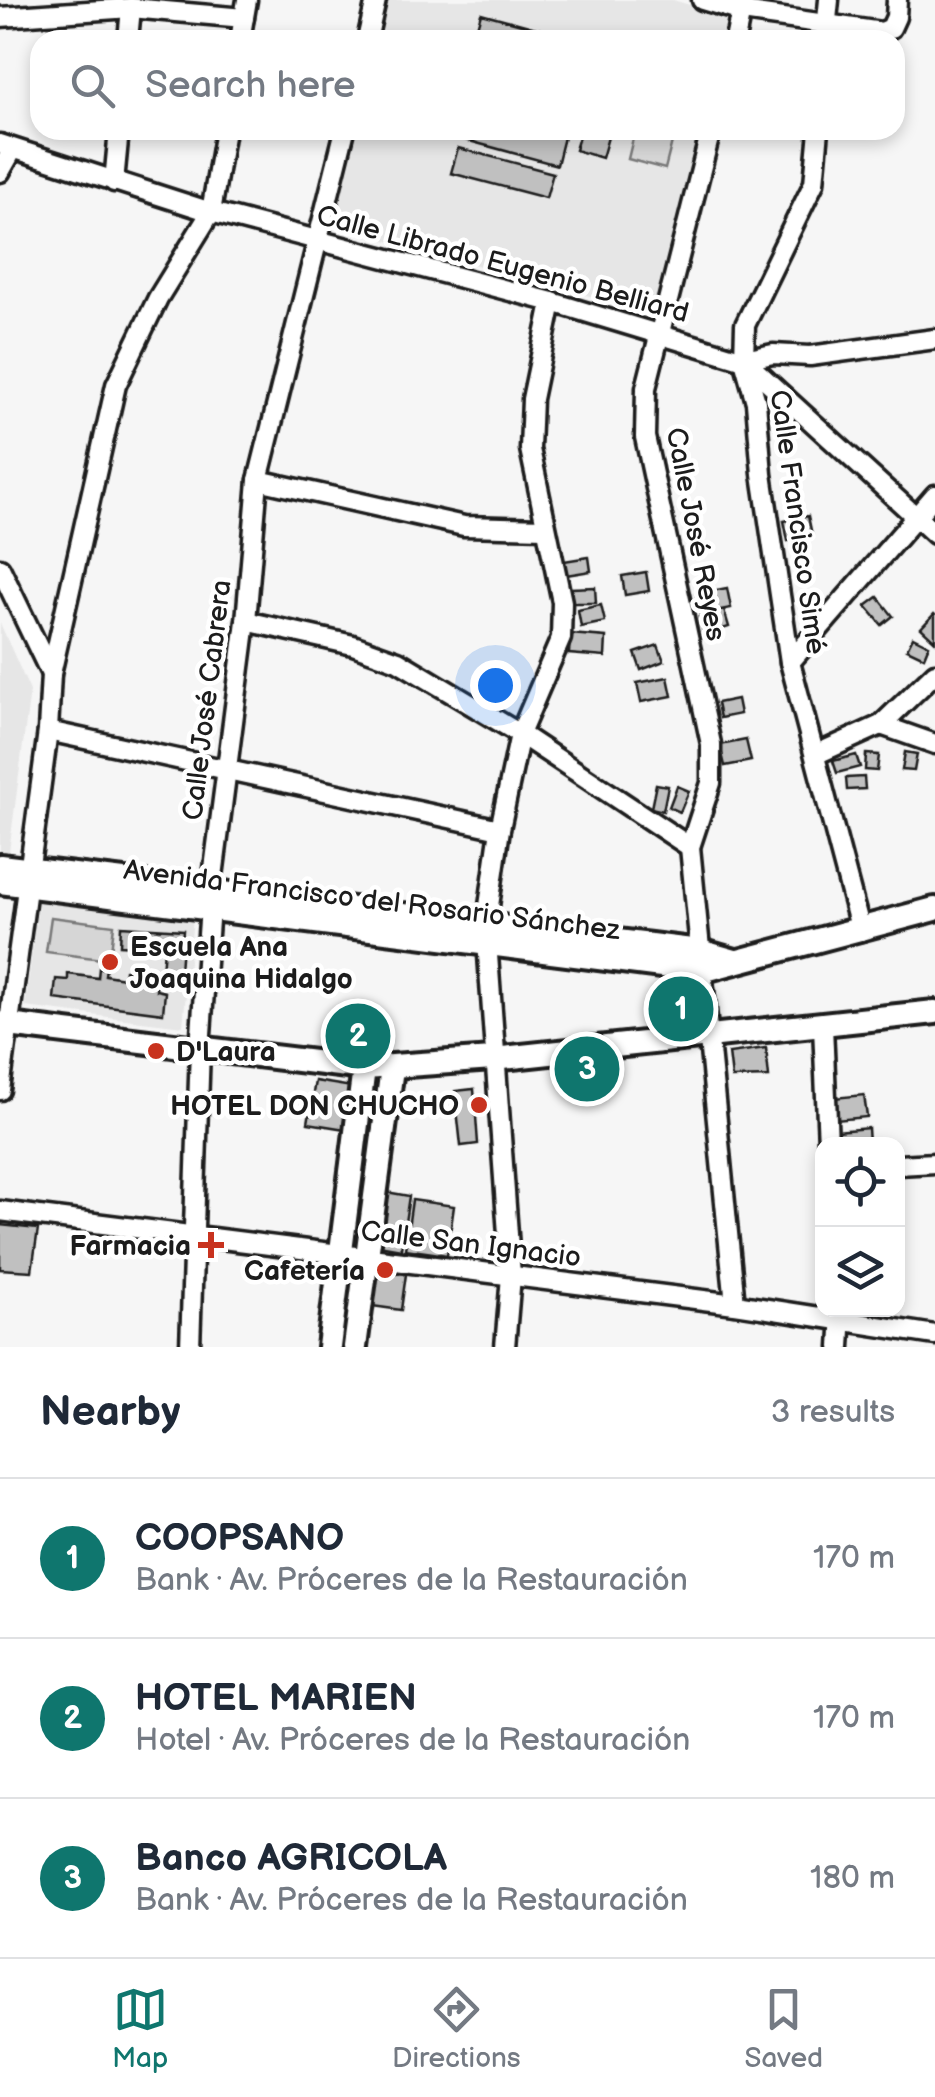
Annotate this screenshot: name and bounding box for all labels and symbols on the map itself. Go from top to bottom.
street label: Calle Librado Eugenio Belliard [313,199,692,330]
street label: Calle Francisco Simé [763,388,832,657]
street label: Calle José Reyes [659,425,732,644]
street label: Calle José Cabrera [176,578,239,822]
your location [470,660,521,711]
street label: Avenida Francisco del Rosario Sánchez [122,854,623,947]
place label: Escuela Ana Joaquina Hidalgo [130,931,353,996]
marker: Escuela Ana Joaquina Hidalgo [99,951,121,973]
pin: 1 [648,972,714,1046]
pin: 2 [326,998,390,1074]
pin: 3 [554,1032,620,1106]
place label: D'Laura [176,1036,276,1069]
marker: D'Laura [145,1040,167,1062]
place label: HOTEL DON CHUCHO [170,1090,459,1123]
marker: HOTEL DON CHUCHO [468,1094,490,1116]
street label: Calle San Ignacio [359,1215,583,1274]
place label: Farmacia [69,1230,191,1263]
marker: Farmacia [200,1234,222,1256]
place label: Cafetería [244,1255,365,1288]
marker: Cafetería [374,1259,396,1281]

